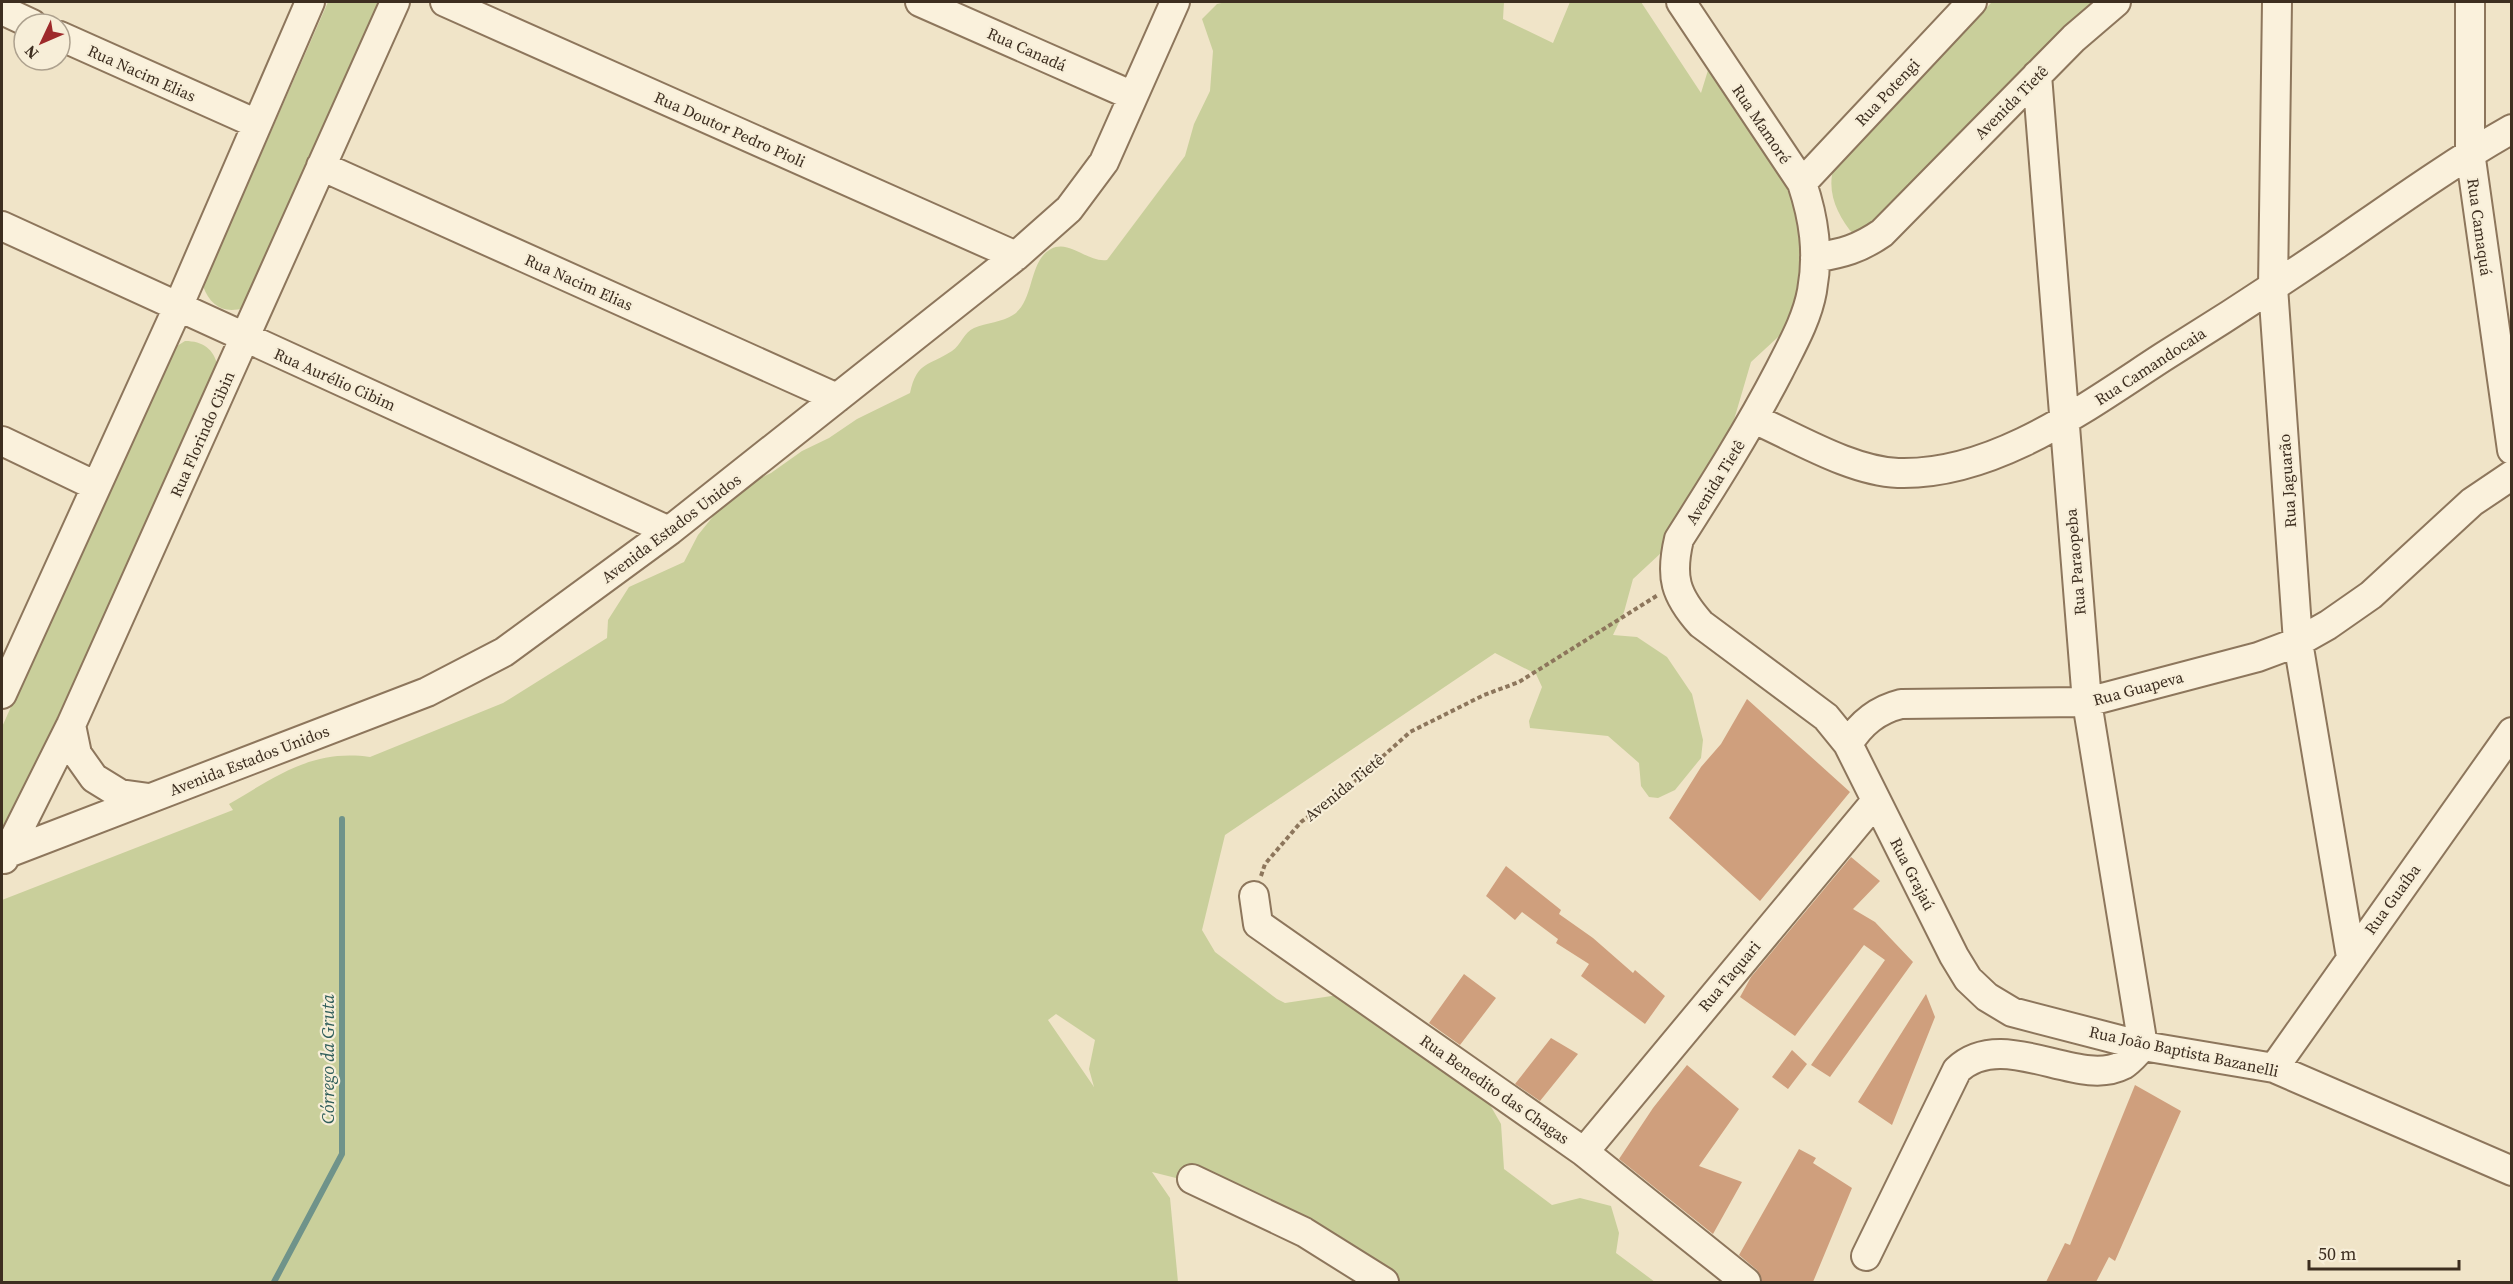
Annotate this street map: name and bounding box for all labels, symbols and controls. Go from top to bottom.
north arrow [12,12,72,72]
street label: Rua Canadá [984,22,1071,77]
street label: Rua Nacim Elias [84,39,200,107]
text: N [19,40,43,64]
street label: Rua Potengi [1850,53,1924,131]
street label: Avenida Tietê [1969,60,2053,144]
street label: Rua Mamoré [1727,80,1797,168]
street label: Rua Doutor Pedro Pioli [651,86,809,172]
street label: Rua Camaquá [2462,177,2498,278]
street label: Rua Nacim Elias [521,248,637,316]
street label: Rua Camandocaia [2090,321,2211,410]
street label: Rua Aurélio Cibim [271,342,399,416]
street label: Rua Florindo Cibin [164,367,240,500]
street label: Rua Jaguarão [2273,433,2301,529]
street label: Avenida Tietê [1680,435,1750,529]
street label: Avenida Estados Unidos [597,468,745,588]
street label: Rua Paraopeba [2059,507,2091,616]
street label: Rua Guapeva [2090,665,2186,711]
street label: Avenida Estados Unidos [166,719,332,801]
street label: Avenida Tietê [1300,748,1388,826]
street label: Rua Grajaú [1885,834,1941,914]
street label: Rua Guaíba [2359,859,2425,939]
street label: Rua Taquari [1693,936,1765,1016]
water label: Córrego da Gruta [315,993,340,1124]
street label: Rua João Baptista Bazanelli [2087,1020,2281,1082]
street label: Rua Benedito das Chagas [1416,1029,1574,1149]
scale bar [2309,1233,2459,1271]
text: 50 m [2318,1241,2356,1266]

